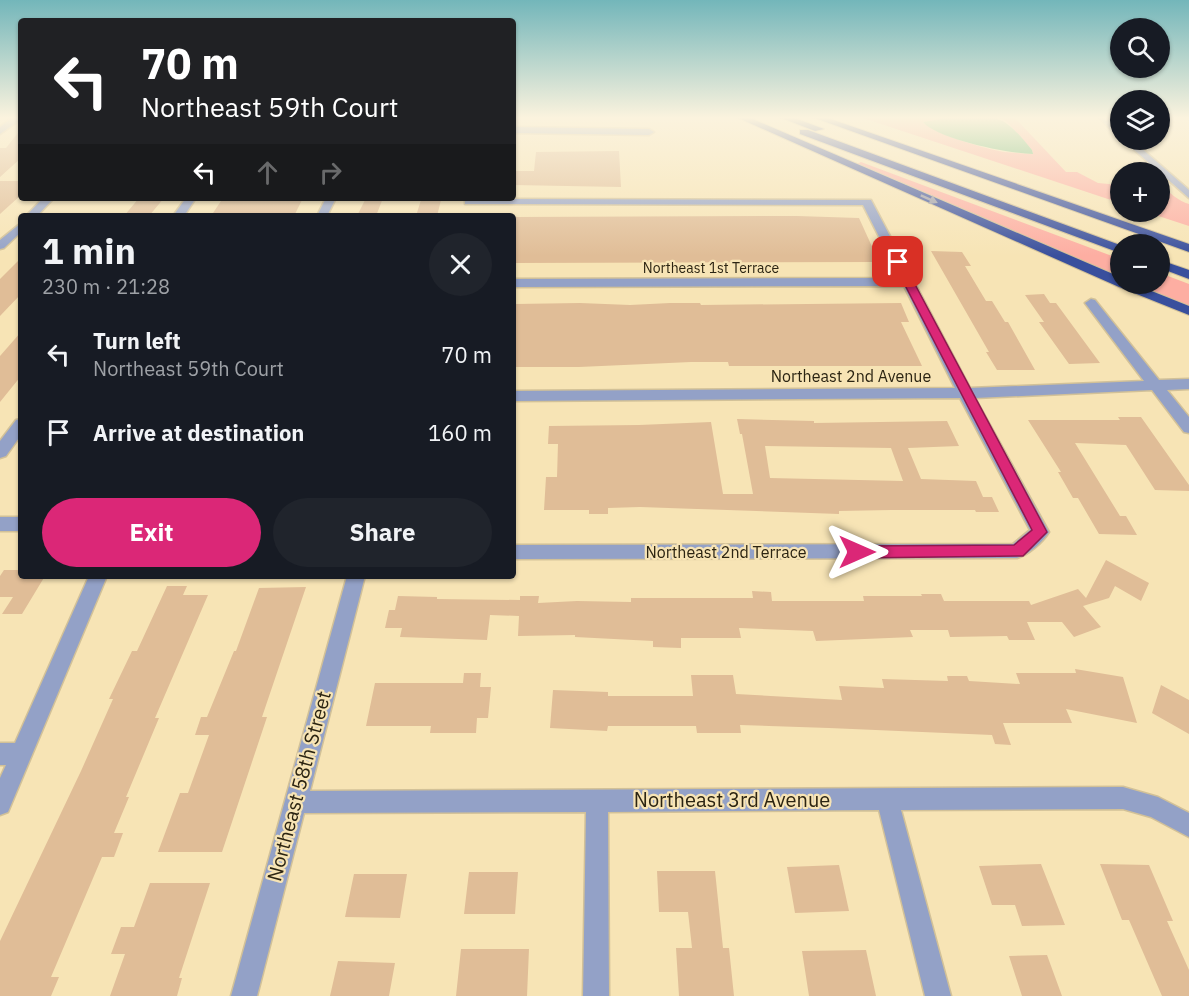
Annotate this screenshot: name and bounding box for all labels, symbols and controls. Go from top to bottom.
map controls [1110,18,1170,294]
button: search [1110,18,1170,78]
text: 70 m [141,36,239,91]
icon: left [42,42,120,120]
text: Northeast 59th Court [141,89,398,124]
button: layers [1110,90,1170,150]
icon: left [188,156,221,189]
icon: ahead [251,156,284,189]
icon: right [314,156,347,189]
button: + [1110,162,1170,222]
one-way arrow [920,194,938,204]
text: 1 min [42,227,136,274]
button: close [429,233,492,296]
button: − [1110,234,1170,294]
pin [872,236,923,287]
icon: arrive [881,245,914,278]
street label: Northeast 1st Terrace [643,259,779,277]
text: 230 m · 21:28 [42,273,170,300]
text: Turn left [93,326,181,355]
icon: left [42,338,75,371]
text: 70 m [441,340,492,369]
text: Northeast 59th Court [93,355,284,382]
street label: Northeast 2nd Avenue [771,366,931,386]
icon: arrive [42,416,75,449]
text: Arrive at destination [93,418,304,447]
text: 160 m [428,418,492,447]
button: Exit [42,498,261,567]
button: Share [273,498,492,567]
position arrow [825,520,889,584]
street label: Northeast 2nd Terrace [646,542,807,562]
street label: Northeast 58th Street [260,688,337,884]
street label: Northeast 3rd Avenue [634,786,830,813]

